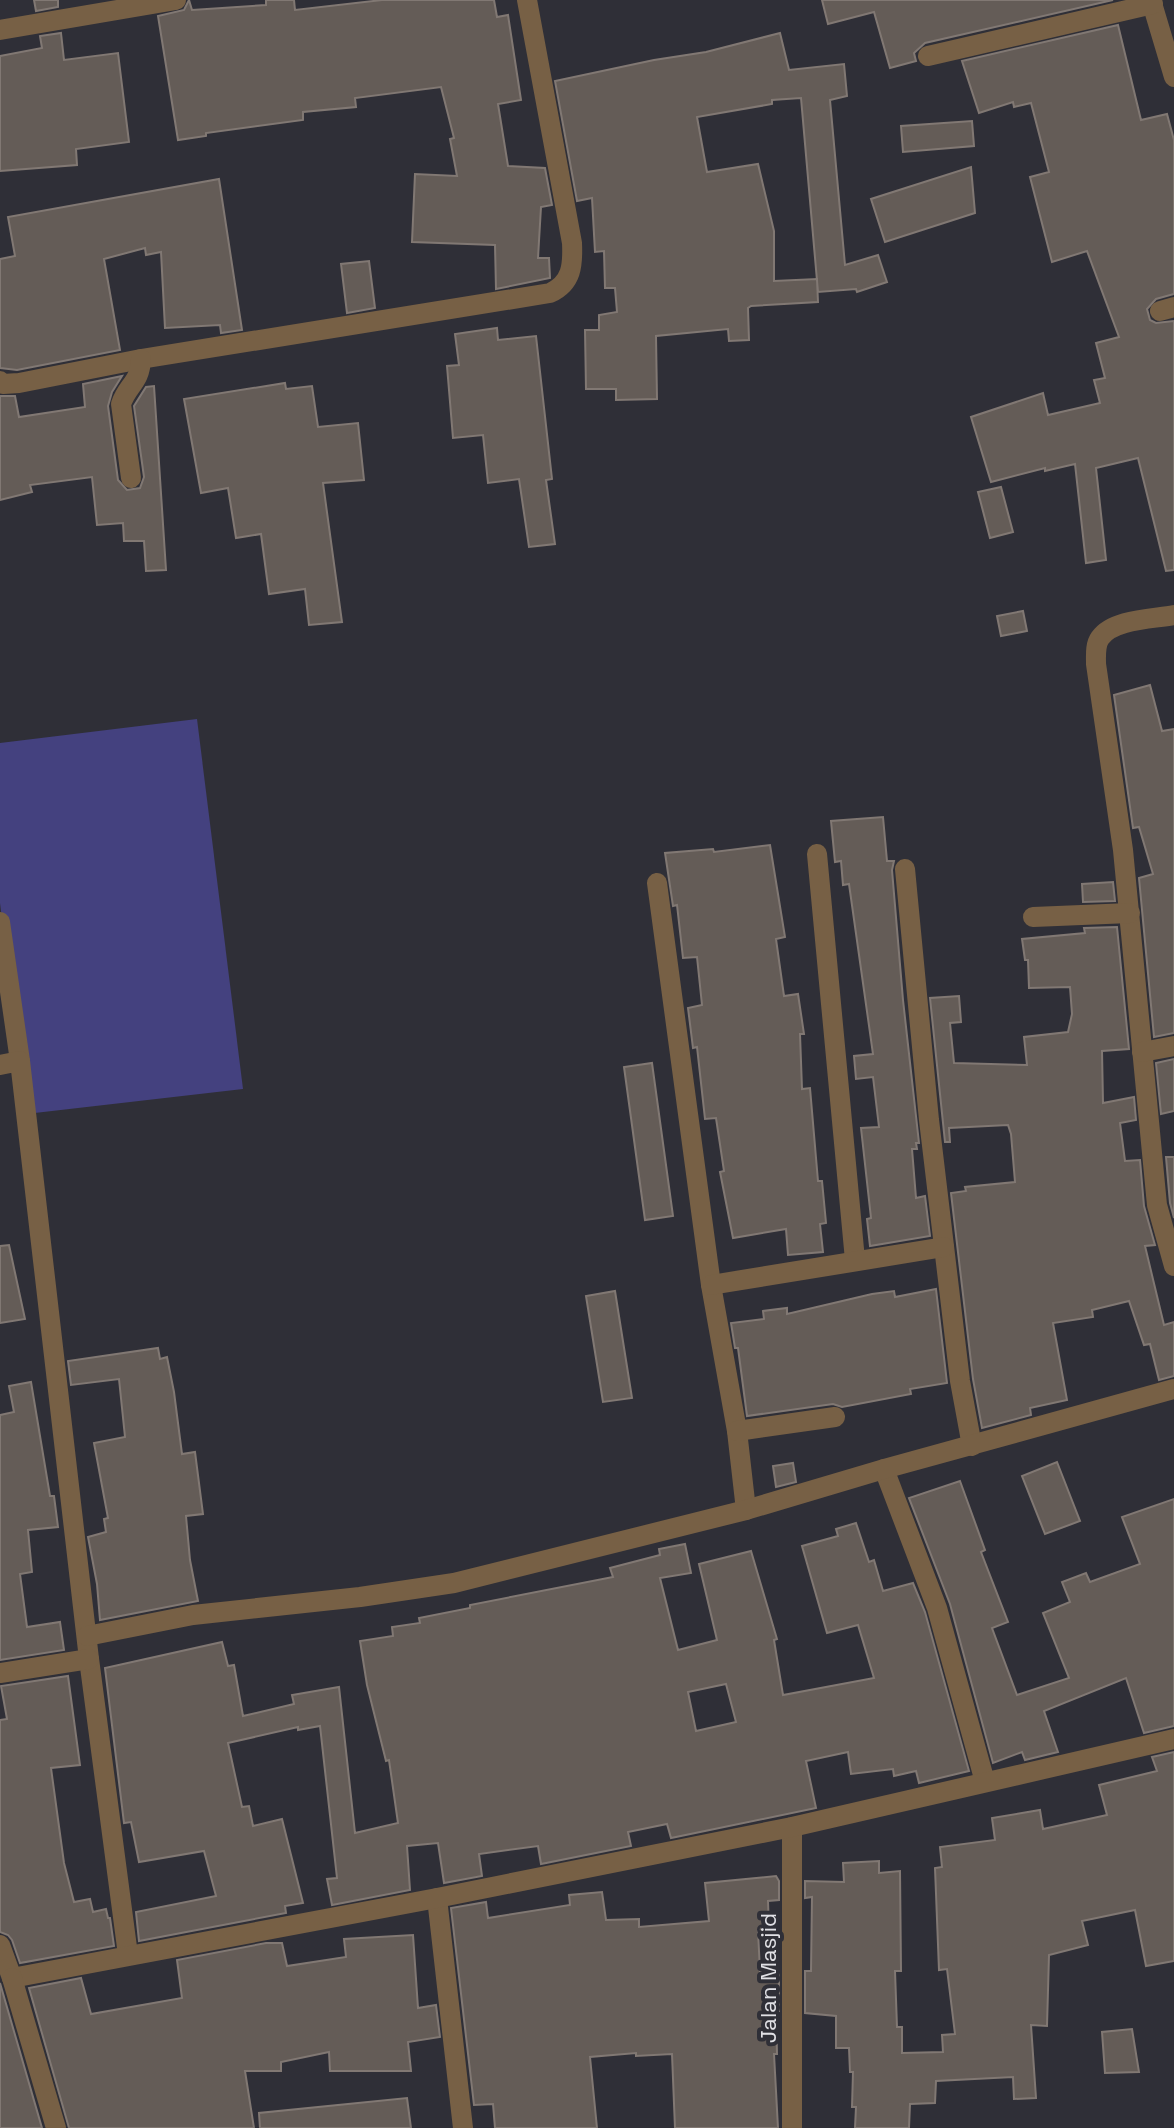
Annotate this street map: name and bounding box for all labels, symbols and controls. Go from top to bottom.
street label: Jalan Masjid [754,1913,782,2043]

